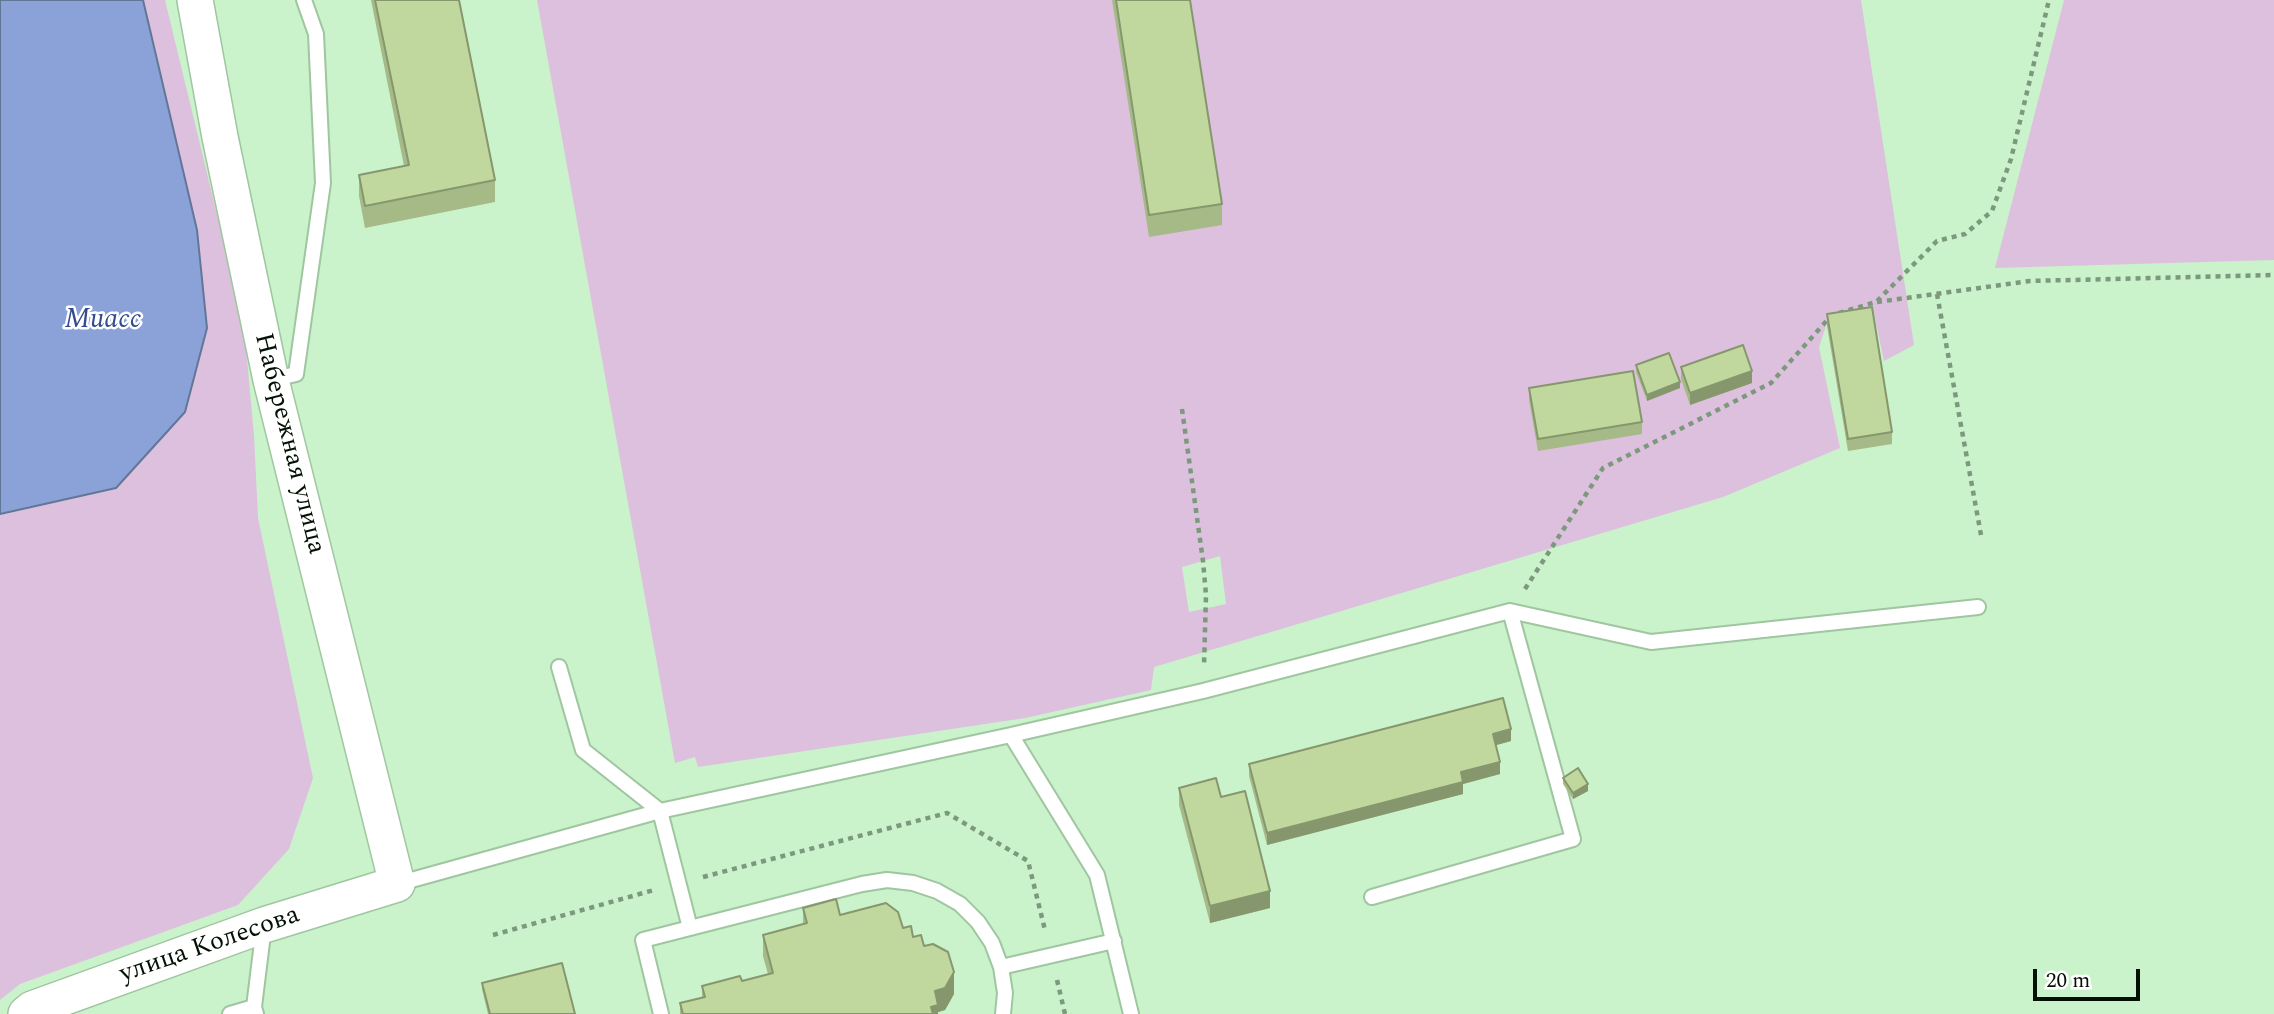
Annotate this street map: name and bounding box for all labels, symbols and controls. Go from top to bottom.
water label: Миасс [65,305,141,339]
street label: Набережная улица [245,330,331,558]
street label: улица Колесова [116,901,304,991]
scale bar [2036,954,2143,998]
text: 20 m [2046,965,2090,997]

